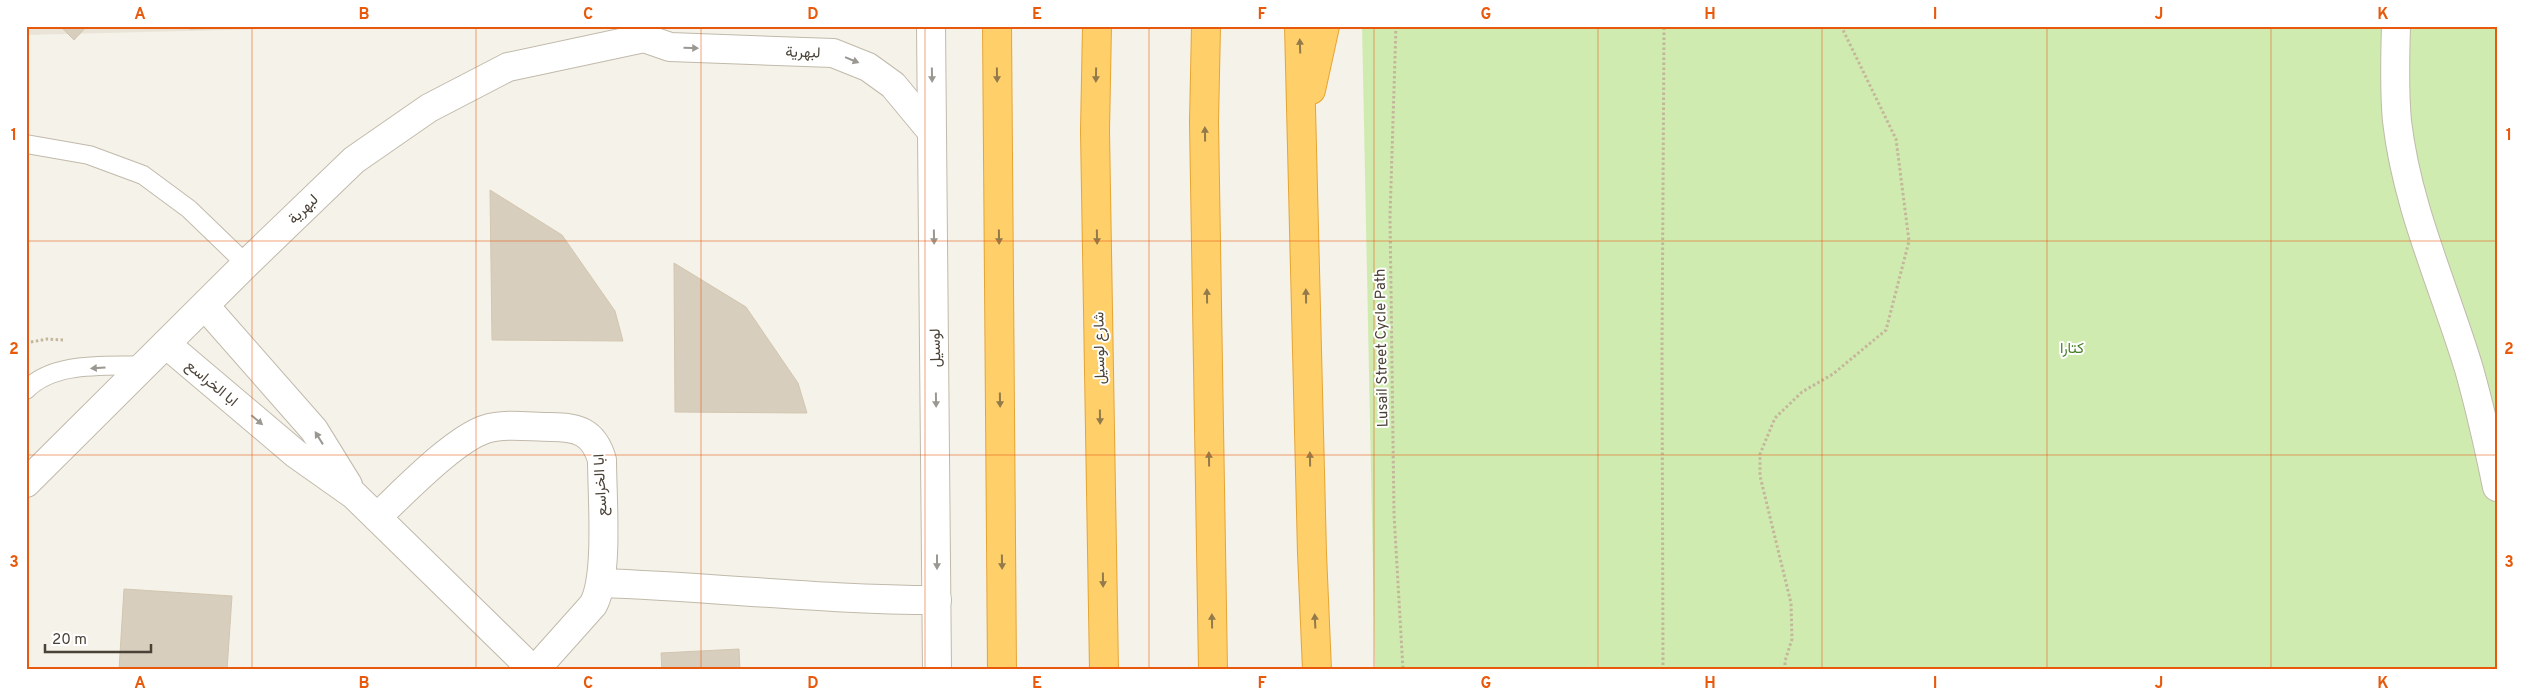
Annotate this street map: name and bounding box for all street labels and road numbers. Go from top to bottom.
street label: لبهرية [785,43,821,64]
street label: لبهرية [285,191,323,229]
street label: Lusail Street Cycle Path [1372,268,1393,428]
street label: شارع لوسيل [1090,311,1111,384]
street label: لوسيل [927,328,946,368]
street label: ابا الخراسع [181,357,241,412]
street label: ابا الخراسع [590,453,613,517]

